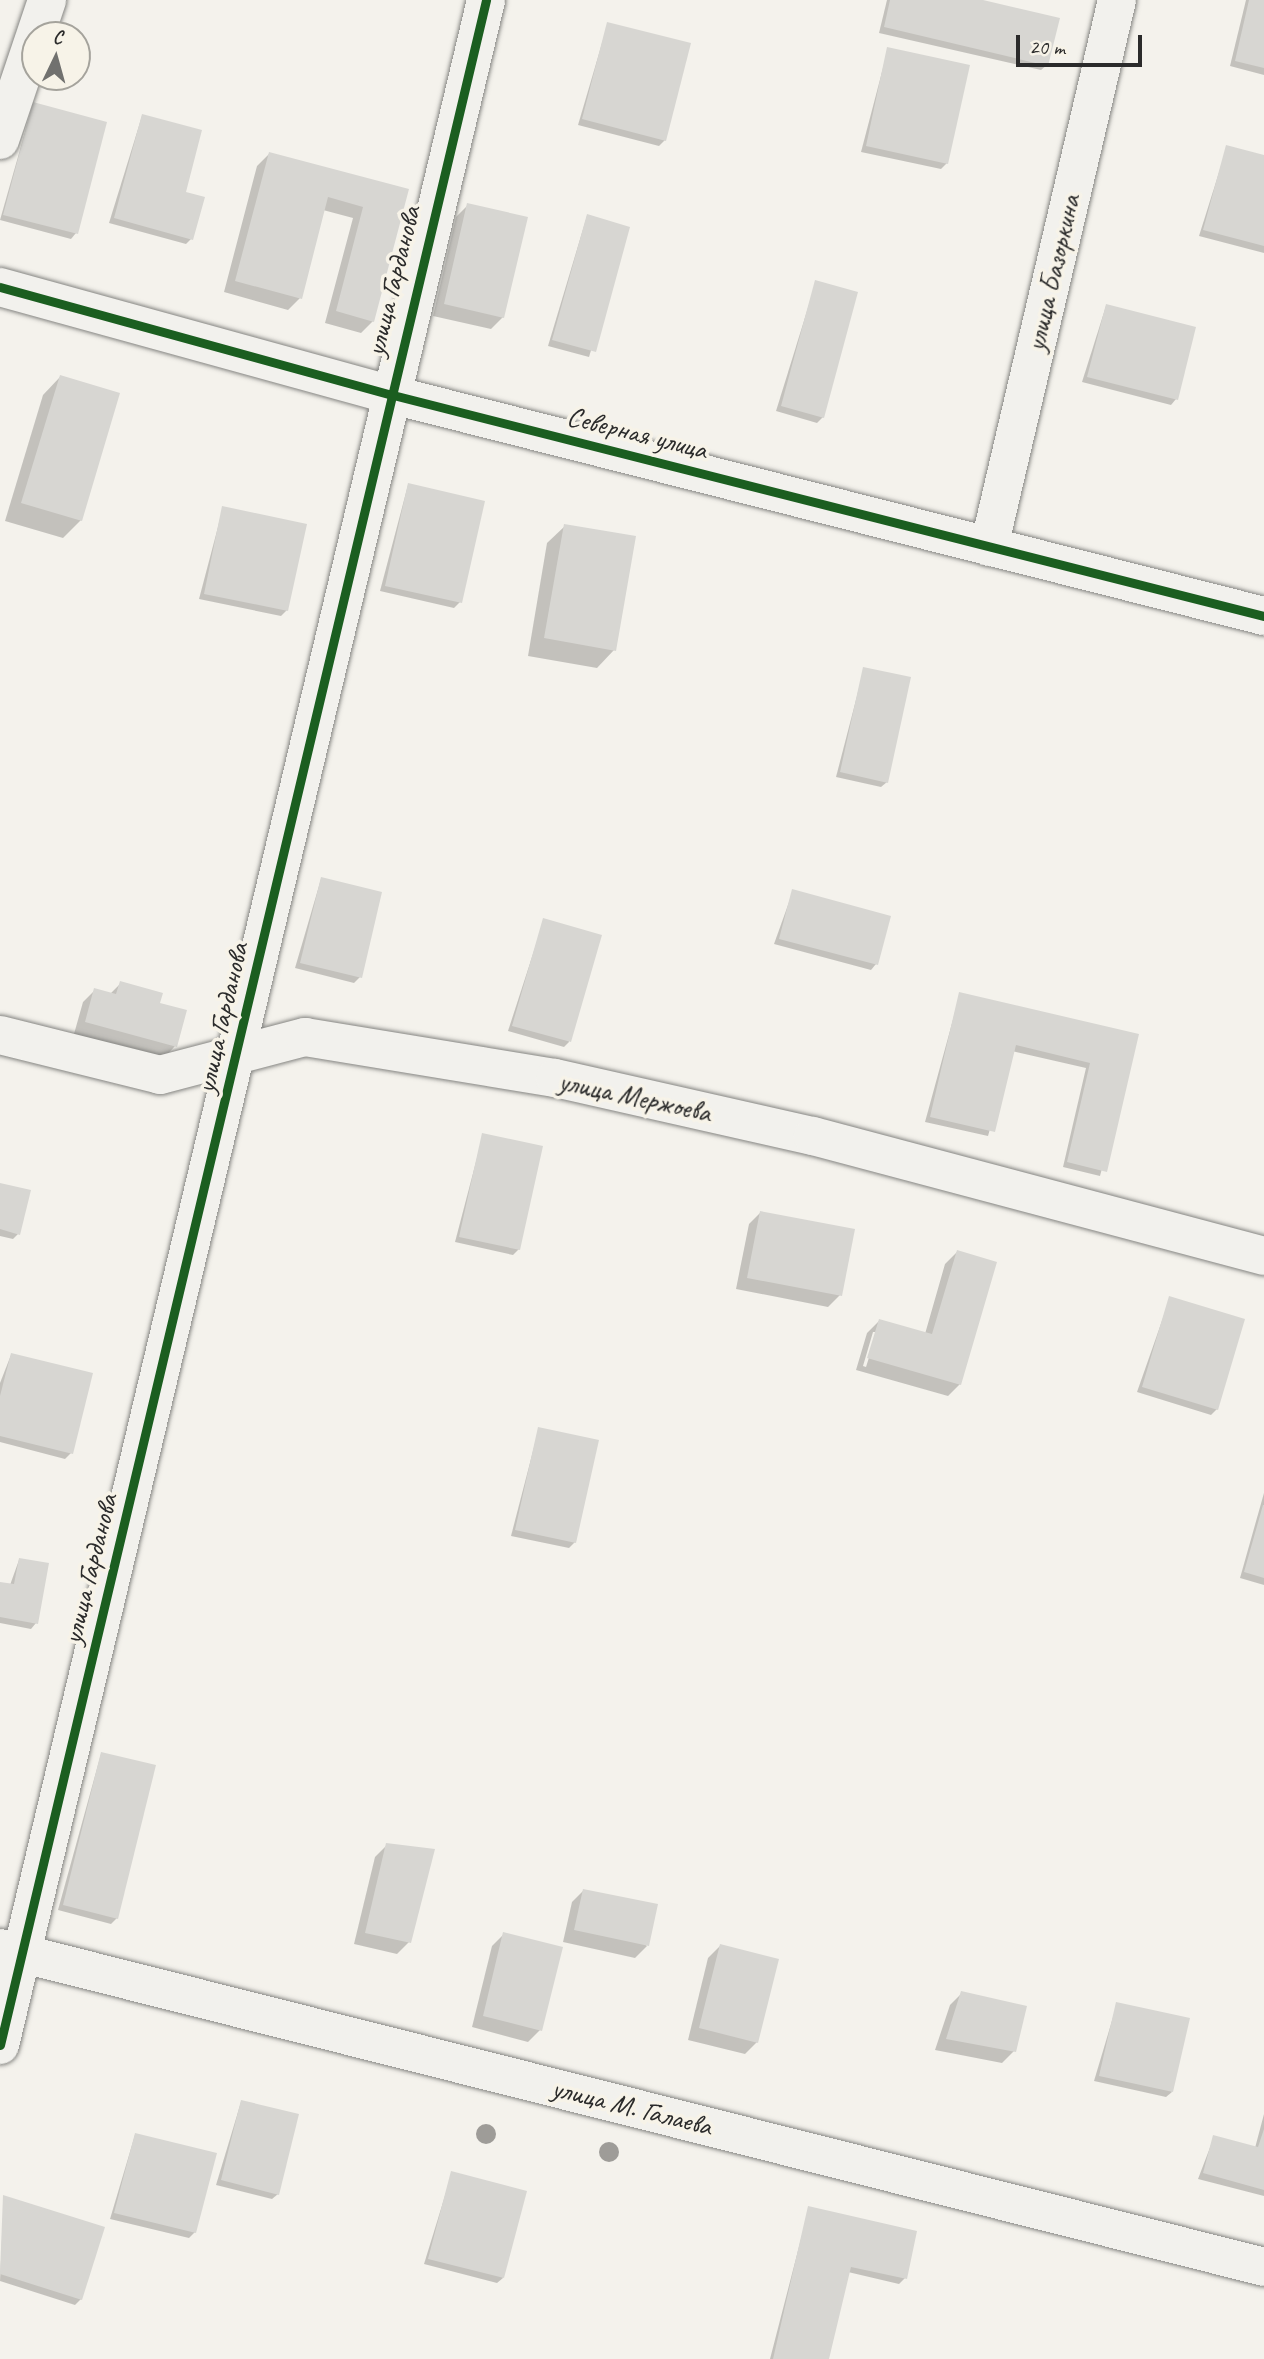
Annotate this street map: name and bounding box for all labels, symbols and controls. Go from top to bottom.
north arrow [21,21,91,91]
scale bar [1019,21,1145,65]
text: С [52,25,63,49]
text: 20 m [1029,34,1065,60]
street label: улица Базоркина [1019,192,1087,354]
street label: улица Гарданова [358,203,428,359]
street label: Северная улица [563,399,711,467]
street label: улица Гарданова [188,940,256,1096]
street label: улица Мержоева [556,1065,714,1129]
street label: улица Гарданова [55,1491,125,1647]
street label: улица М. Галаева [549,2071,715,2143]

